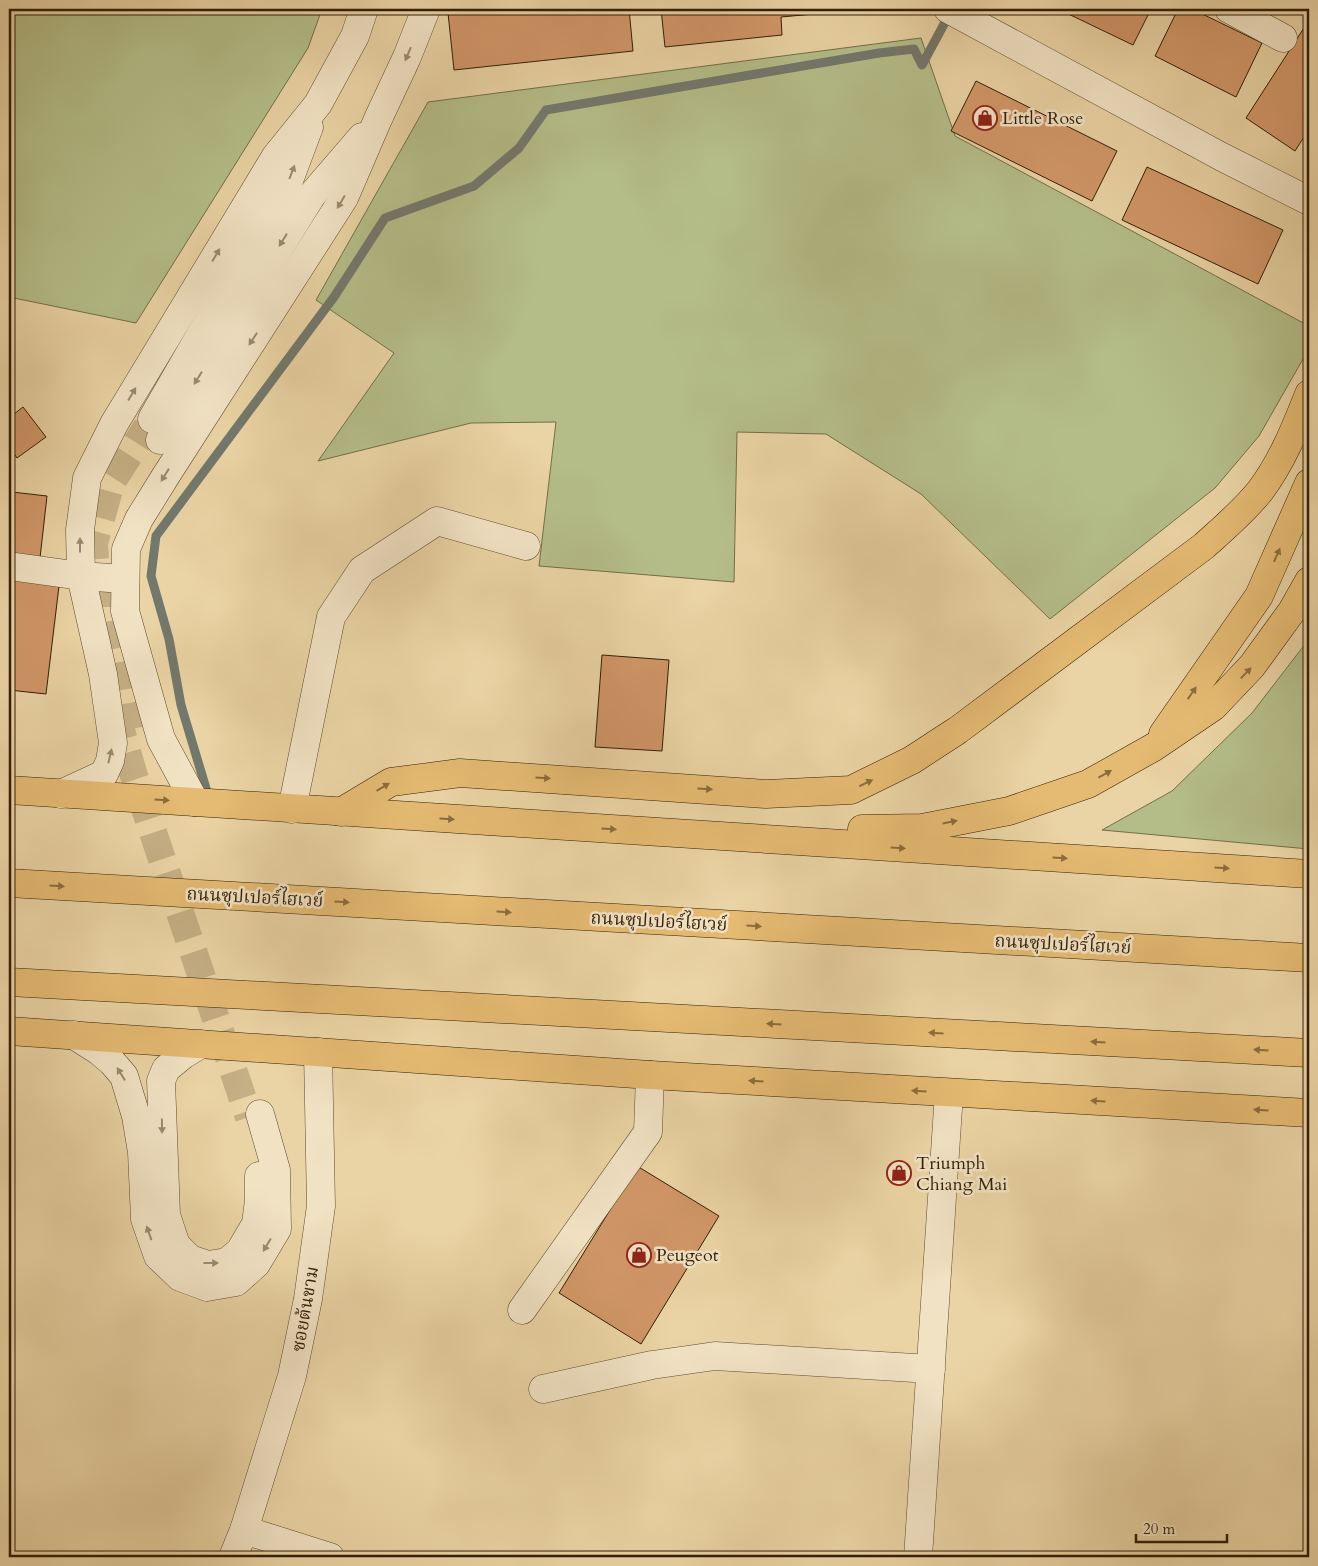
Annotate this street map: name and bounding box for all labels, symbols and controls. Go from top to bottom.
one-way arrow [403,47,411,61]
shop icon: Little Rose [972,105,998,131]
place label: Little Rose [1002,106,1083,131]
one-way arrow [289,164,296,179]
one-way arrow [337,196,346,209]
one-way arrow [279,234,288,247]
one-way arrow [212,248,221,261]
one-way arrow [249,332,258,346]
one-way arrow [193,372,203,385]
one-way arrow [128,388,137,401]
one-way arrow [161,469,170,482]
one-way arrow [76,536,84,552]
one-way arrow [1273,548,1281,562]
one-way arrow [1240,667,1252,679]
one-way arrow [1187,686,1197,699]
one-way arrow [106,749,114,764]
one-way arrow [1098,770,1112,778]
one-way arrow [535,774,551,782]
one-way arrow [858,779,873,787]
one-way arrow [376,783,389,792]
one-way arrow [697,785,713,793]
one-way arrow [154,797,170,805]
one-way arrow [439,815,455,823]
one-way arrow [943,818,959,826]
one-way arrow [601,826,617,834]
one-way arrow [890,844,906,852]
one-way arrow [1053,855,1069,863]
one-way arrow [1215,865,1231,873]
street label: ถนนซุปเปอร์ไฮเวย์ [186,881,324,914]
one-way arrow [50,883,66,891]
one-way arrow [334,899,350,907]
street label: ถนนซุปเปอร์ไฮเวย์ [590,905,728,938]
one-way arrow [496,908,512,916]
one-way arrow [746,923,762,931]
street label: ถนนซุปเปอร์ไฮเวย์ [994,928,1132,961]
one-way arrow [766,1019,782,1027]
one-way arrow [928,1028,944,1036]
one-way arrow [1090,1037,1106,1045]
one-way arrow [1252,1046,1268,1054]
one-way arrow [116,1068,125,1081]
one-way arrow [748,1077,764,1085]
one-way arrow [910,1087,926,1095]
one-way arrow [1090,1097,1106,1105]
one-way arrow [1252,1106,1268,1114]
one-way arrow [158,1119,166,1135]
place label: Triumph Chiang Mai [916,1151,1007,1197]
shop icon: Triumph Chiang Mai [886,1160,912,1186]
one-way arrow [145,1225,153,1240]
one-way arrow [263,1239,272,1252]
shop icon: Peugeot [626,1242,652,1268]
place label: Peugeot [656,1243,719,1268]
one-way arrow [204,1259,220,1267]
street label: ซอยต้นขาม [286,1264,325,1354]
scale bar [1136,1511,1227,1543]
text: 20 m [1143,1519,1175,1539]

